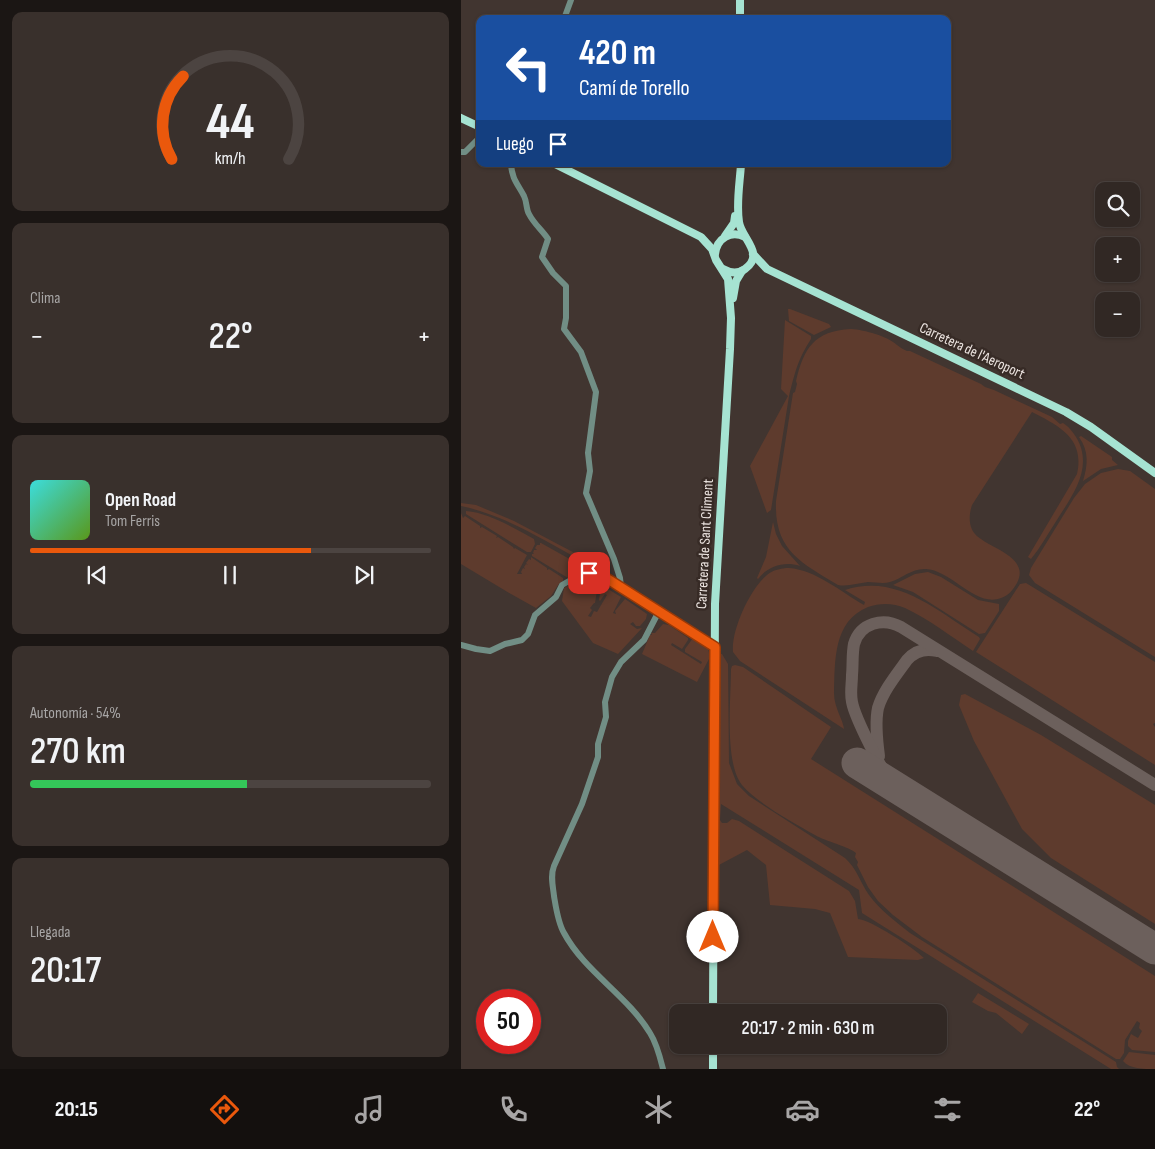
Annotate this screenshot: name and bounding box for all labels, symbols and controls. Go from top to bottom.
text: 420 m [579,32,656,75]
icon: left [496,35,561,100]
text: Camí de Torello [579,75,690,102]
text: 44 [206,91,255,154]
icon: arrive [544,130,572,158]
text: Luego [496,133,534,156]
text: km/h [215,148,246,169]
map controls [1095,182,1140,337]
button: search [1095,182,1140,227]
button: + [1095,237,1140,282]
text: Clima [30,289,60,308]
button: − [1095,292,1140,337]
text: 22° [208,314,253,359]
street label: Carretera de l'Aeroport [916,318,1028,384]
text: − [30,320,44,353]
text: + [417,320,431,353]
street label: Carretera de Sant Climent [692,478,718,609]
text: Open Road [105,489,176,512]
text: Tom Ferris [105,512,160,531]
pin [568,552,610,594]
icon: arrive [575,559,603,587]
icon: previous [83,561,111,589]
icon: pause [216,561,244,589]
icon: next [350,561,378,589]
text: Autonomía · 54% [30,704,121,723]
text: 270 km [30,729,126,774]
position arrow [686,910,738,962]
text: Llegada [30,923,71,942]
text: 20:17 [30,948,101,993]
speed limit sign: 50 [476,989,541,1054]
text: 20:17 · 2 min · 630 m [742,1017,874,1040]
icon: directions [207,1092,242,1127]
icon: music [352,1092,387,1127]
icon: phone [496,1092,531,1127]
icon: climate [641,1092,676,1127]
icon: car [785,1092,820,1127]
icon: filters [930,1092,965,1127]
text: 20:15 [55,1096,98,1123]
text: 22° [1074,1096,1100,1123]

